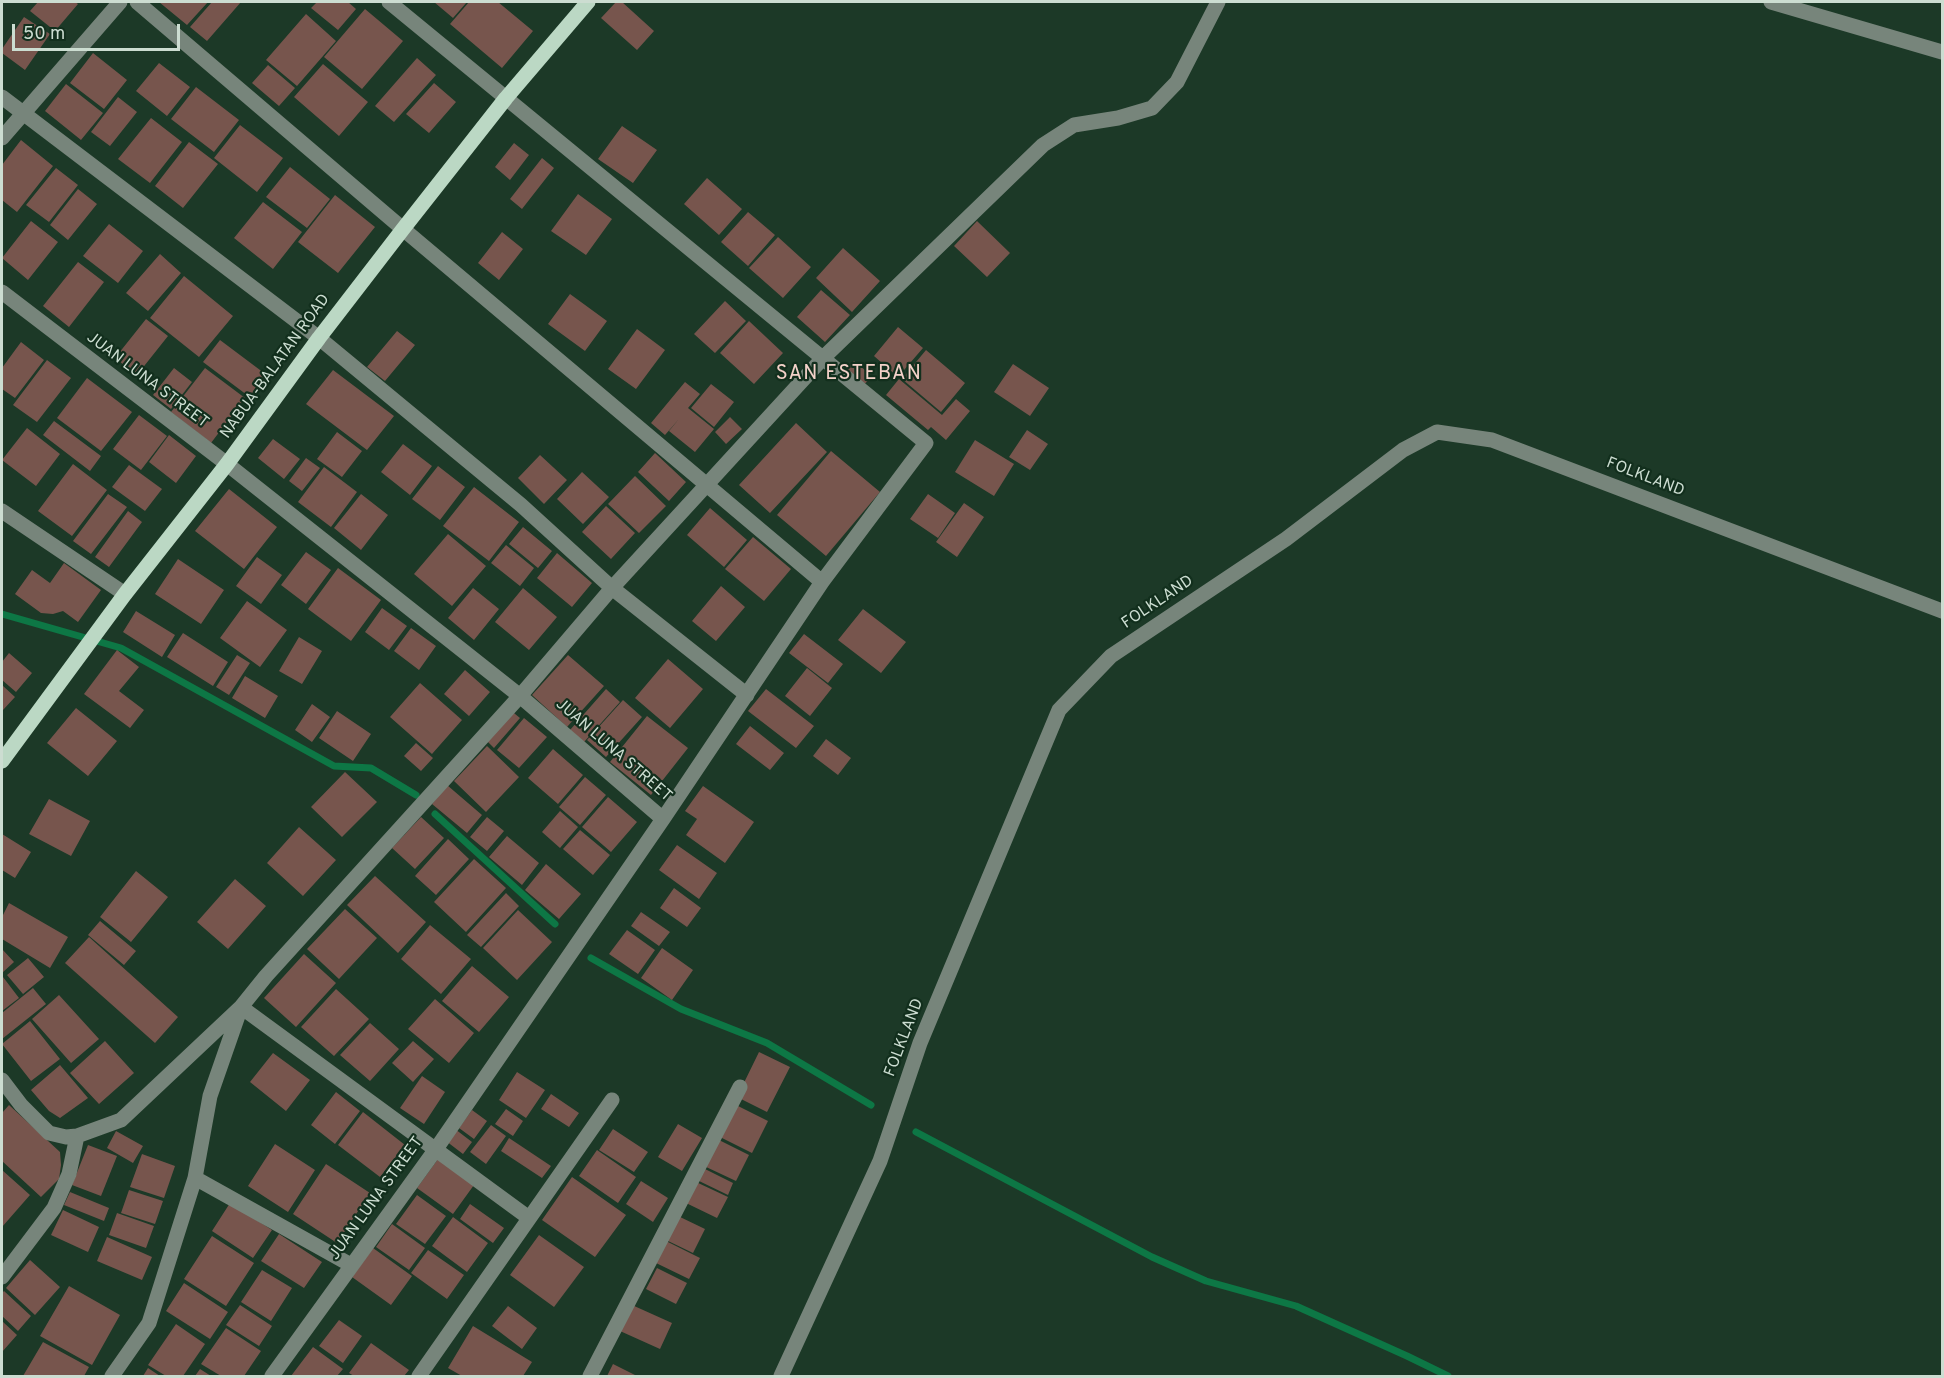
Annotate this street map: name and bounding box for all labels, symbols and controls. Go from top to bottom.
scale bar [15,12,183,50]
text: 50 m [23,23,65,46]
street label: NABUA-BALATAN ROAD [217,291,335,443]
street label: JUAN LUNA STREET [82,329,212,433]
district label: SAN ESTEBAN [776,363,922,387]
street label: FOLKLAND [1603,454,1687,502]
street label: FOLKLAND [1119,572,1197,634]
street label: JUAN LUNA STREET [551,695,675,807]
street label: FOLKLAND [881,996,929,1080]
street label: JUAN LUNA STREET [326,1134,428,1264]

